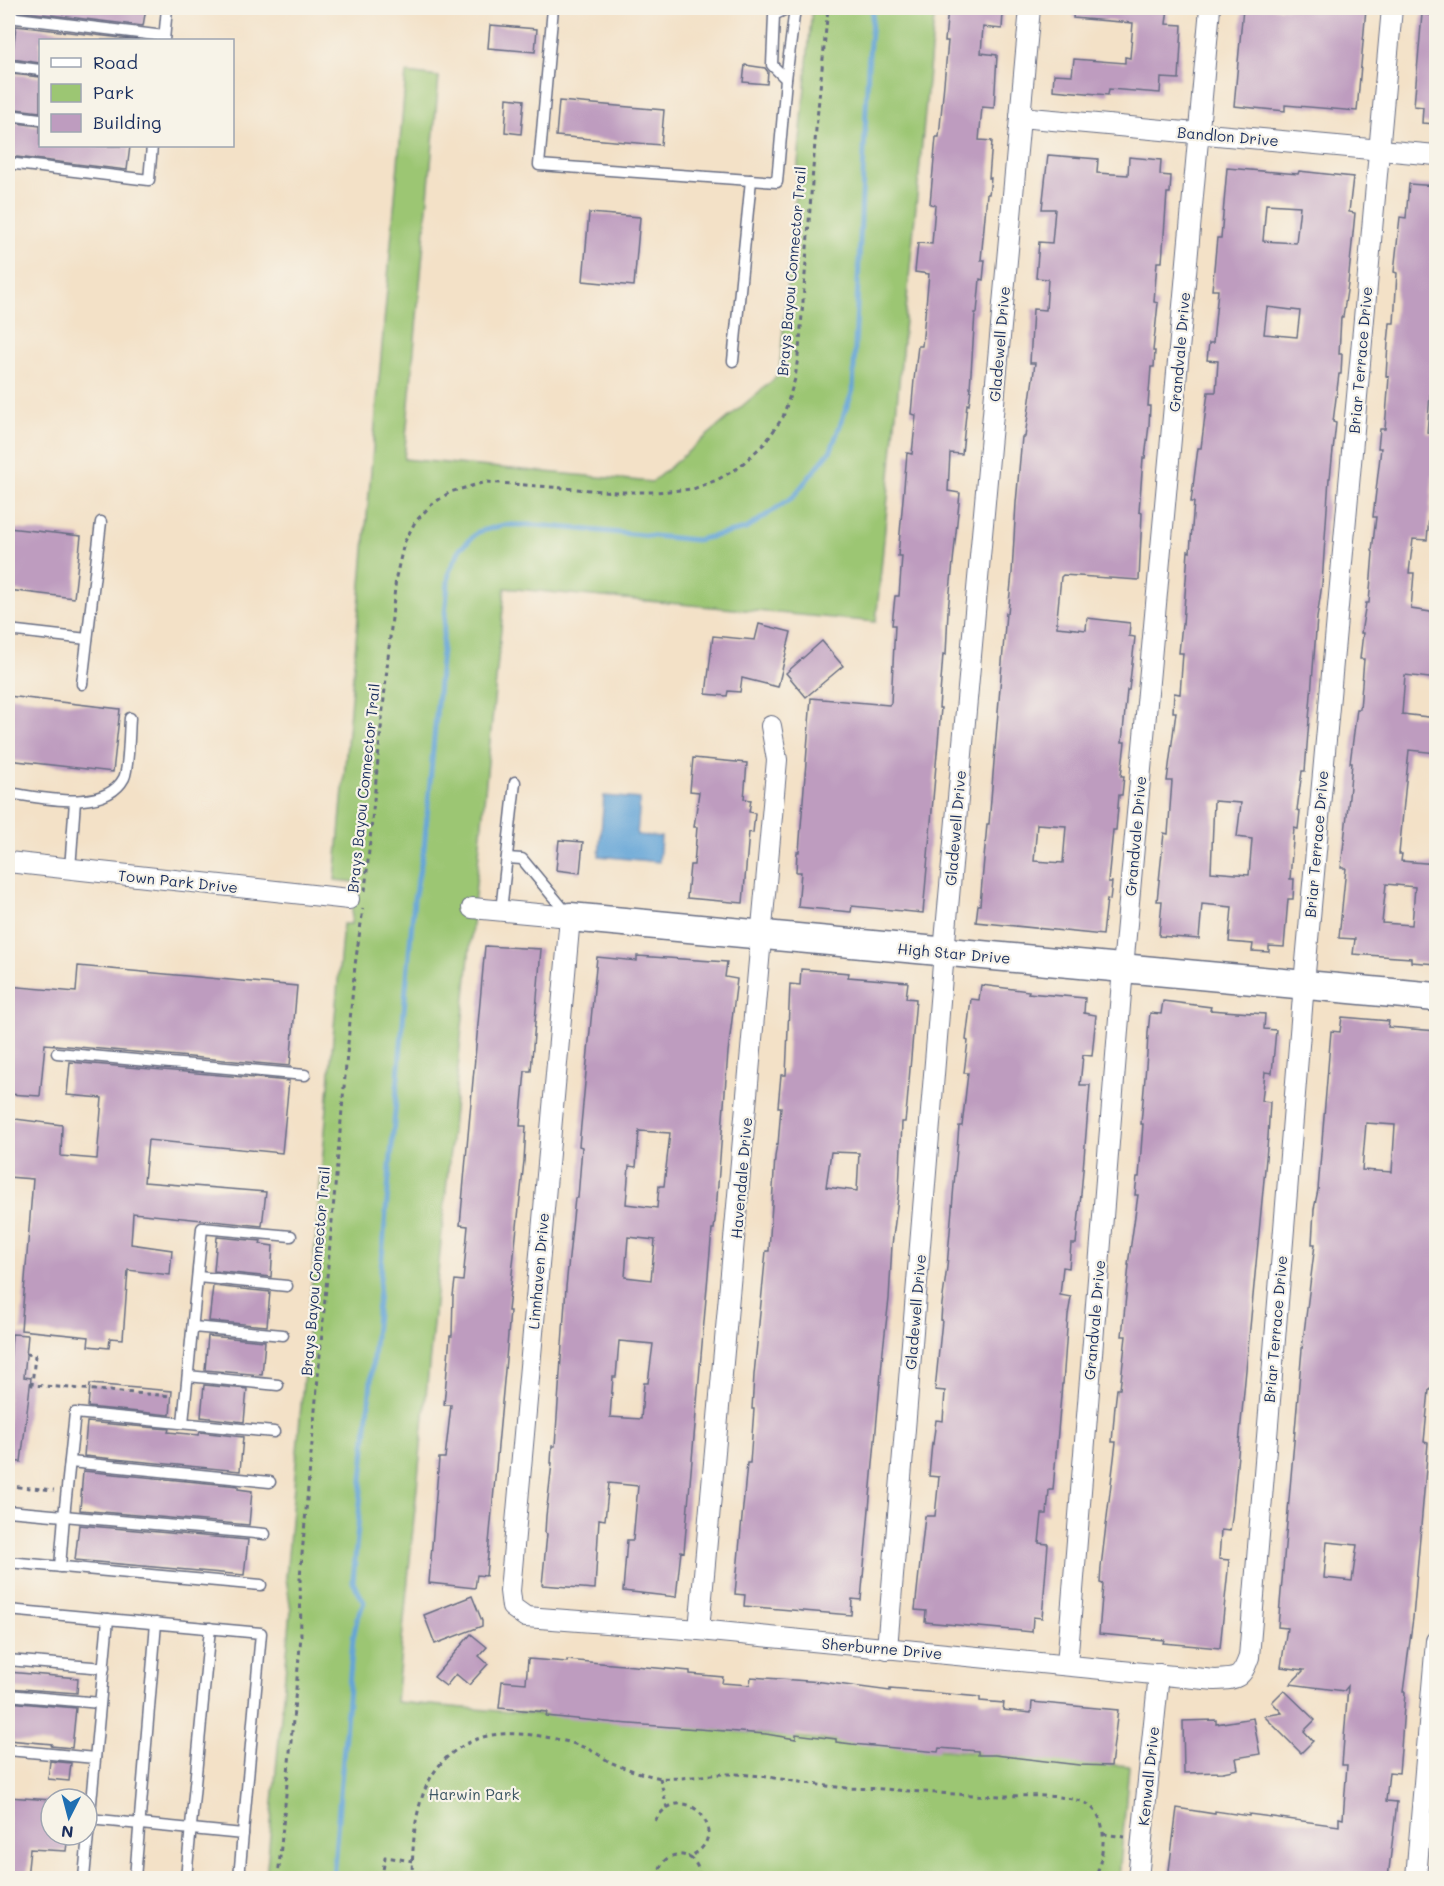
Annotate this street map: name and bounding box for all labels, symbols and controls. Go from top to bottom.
legend [39,39,234,147]
text: Road [93,50,138,74]
text: Park [93,80,134,104]
text: Building [93,110,161,134]
street label: Bandlon Drive [1176,122,1280,150]
street label: Brays Bayou Connector Trail [772,165,810,377]
street label: Gladewell Drive [984,285,1014,403]
street label: Briar Terrace Drive [1344,286,1376,434]
street label: Grandvale Drive [1164,291,1194,413]
street label: Brays Bayou Connector Trail [342,682,384,894]
street label: Gladewell Drive [940,769,970,887]
street label: Briar Terrace Drive [1300,770,1332,918]
street label: Grandvale Drive [1120,775,1150,897]
street label: Town Park Drive [117,865,239,897]
street label: High Star Drive [897,938,1011,968]
street label: Havendale Drive [726,1116,756,1240]
street label: Brays Bayou Connector Trail [296,1165,334,1377]
street label: Linnhaven Drive [523,1212,553,1330]
street label: Gladewell Drive [900,1253,930,1371]
street label: Briar Terrace Drive [1259,1255,1291,1403]
street label: Grandvale Drive [1079,1259,1109,1381]
street label: Sherburne Drive [821,1633,943,1663]
street label: Kenwall Drive [1133,1725,1163,1827]
park label: Harwin Park [429,1784,519,1804]
north arrow [39,1787,99,1847]
text: N [60,1821,75,1843]

